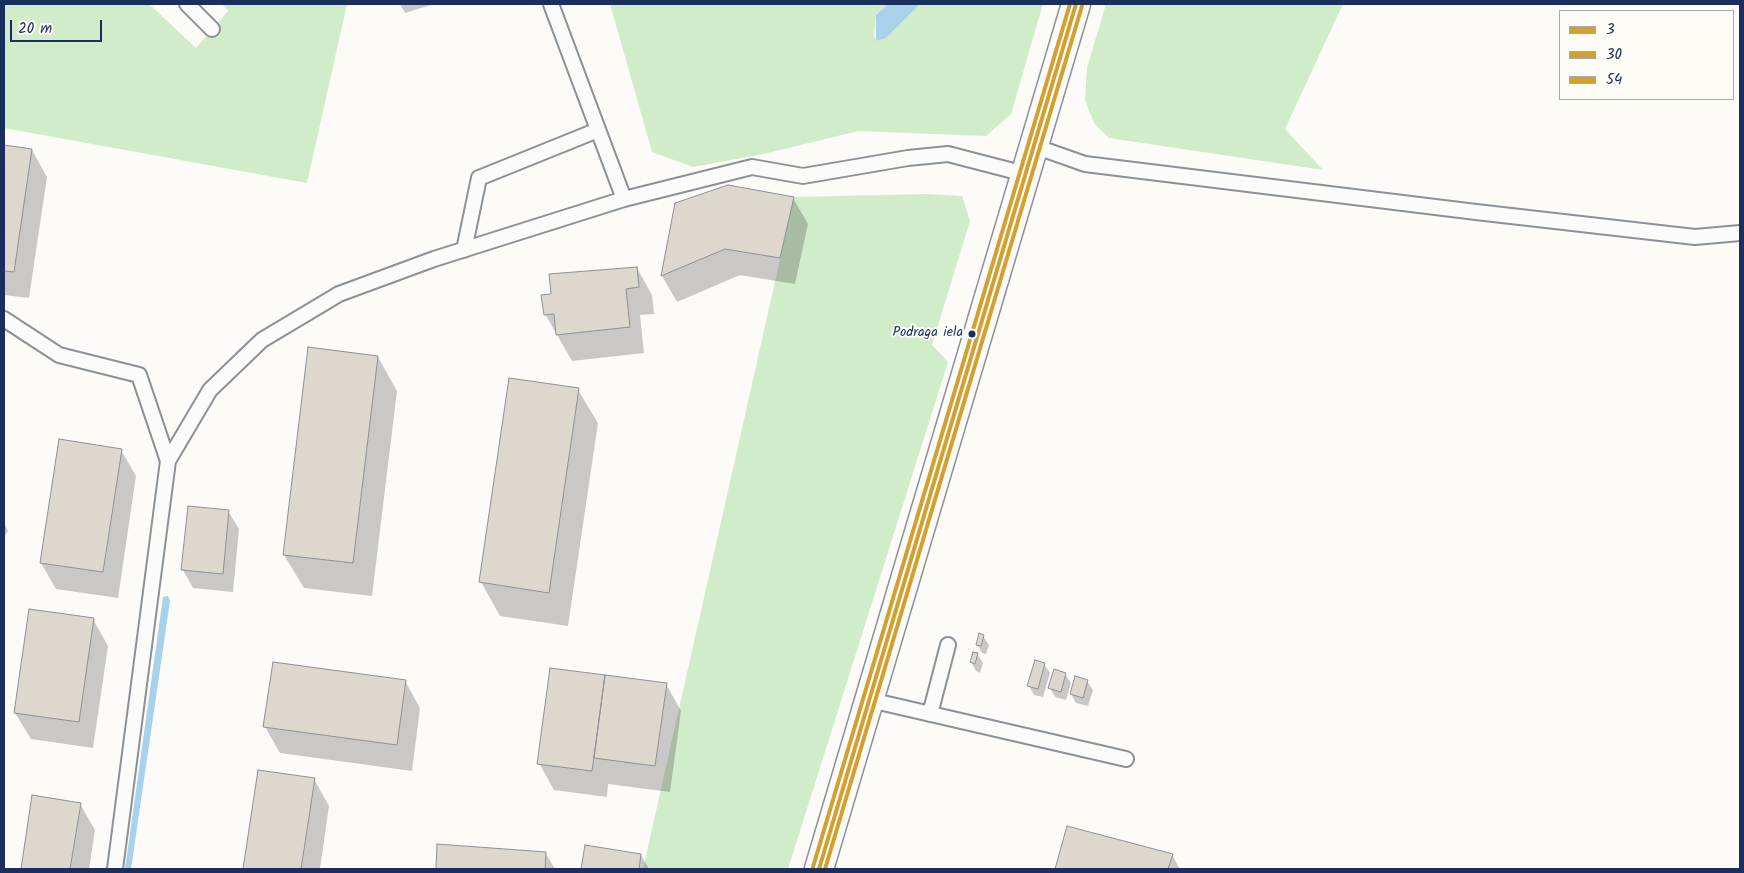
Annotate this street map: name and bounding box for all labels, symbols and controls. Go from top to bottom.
scale bar [12,10,105,42]
legend [1559,10,1734,100]
text: 20 m [18,17,52,41]
text: 3 [1606,18,1615,42]
text: 30 [1606,43,1622,67]
text: 54 [1606,68,1622,92]
place label: Podraga iela [892,326,963,342]
marker: Podraga iela [967,329,977,339]

